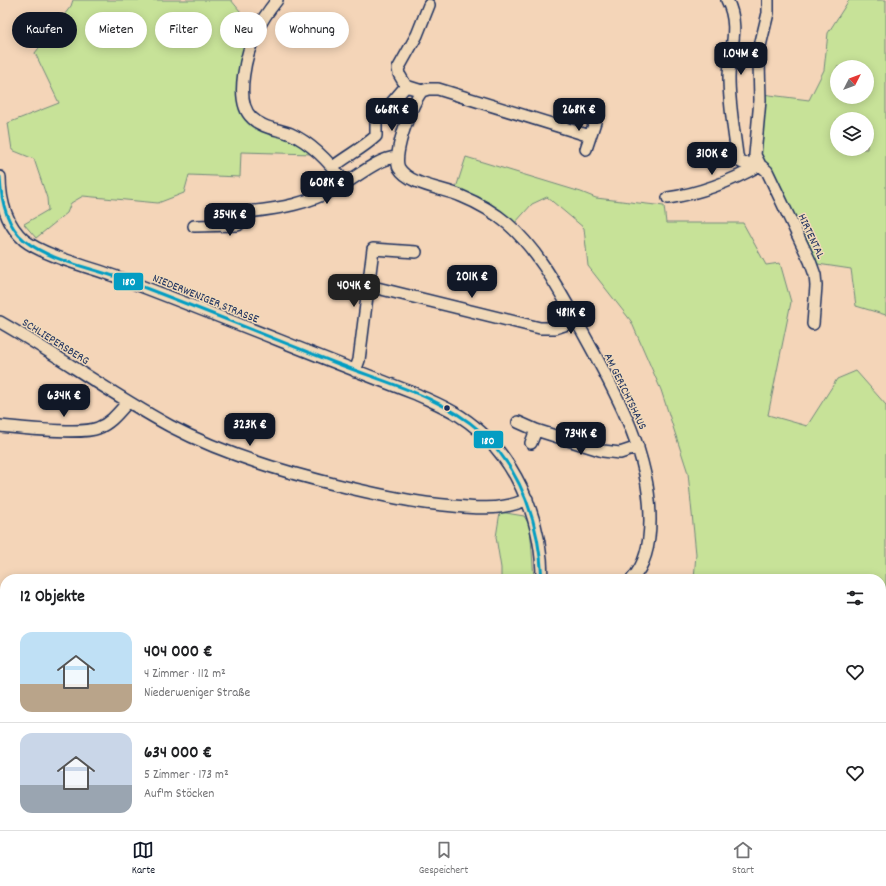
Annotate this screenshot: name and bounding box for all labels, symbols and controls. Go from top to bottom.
chip: Kaufen [12,12,77,48]
chip: Mieten [85,12,147,48]
chip: Filter [155,12,212,48]
chip: Neu [220,12,267,48]
chip: Wohnung [275,12,349,48]
pin: 1.04M € [704,42,778,76]
text: 1.04M € [723,45,759,64]
north arrow [830,60,874,104]
map controls [830,60,874,156]
pin: 668K € [359,98,425,132]
pin: 268K € [546,98,612,132]
text: 668K € [375,101,409,120]
text: 268K € [562,101,596,120]
button: layers [830,112,874,156]
pin: 310K € [679,142,745,176]
text: 310K € [696,145,728,164]
pin: 608K € [294,171,360,205]
text: 608K € [310,174,344,193]
pin: 354K € [197,203,263,237]
text: 354K € [213,206,247,225]
street label: HIRTENTAL [793,211,829,262]
pin: 201K € [439,265,505,299]
text: 201K € [456,268,488,287]
street label: NIEDERWENIGER STRASSE [150,270,262,329]
line badge: 180 [113,272,144,291]
pin: 404K € [321,274,387,308]
text: 180 [123,275,135,291]
text: 404K € [337,277,371,296]
pin: 481K € [538,301,604,335]
text: 481K € [556,304,586,323]
street label: SCHLIEPERSBERG [18,315,92,370]
street label: AM GERICHTSHAUS [599,350,651,433]
pin: 634K € [31,384,97,418]
text: 634K € [47,387,81,406]
unlabelled marker [442,403,452,413]
pin: 323K € [217,413,283,447]
text: 323K € [233,416,267,435]
pin: 734K € [548,422,614,456]
text: 734K € [565,425,597,444]
line badge: 180 [473,430,504,449]
text: 180 [482,434,494,450]
text: 12 Objekte [20,586,85,610]
icon: filters [844,587,866,609]
text: 404 000 € [144,641,212,665]
icon: home [52,648,100,696]
icon: heart [844,661,866,683]
text: 4 Zimmer · 112 m² [144,665,226,684]
text: Niederweniger Straße [144,684,250,703]
text: 634 000 € [144,742,212,766]
icon: home [52,749,100,797]
icon: heart [844,762,866,784]
text: 5 Zimmer · 173 m² [144,766,229,785]
text: Auf'm Stöcken [144,785,214,804]
tab: Karte [132,839,155,879]
tab: Gespeichert [419,839,468,879]
tab: Start [732,839,754,879]

